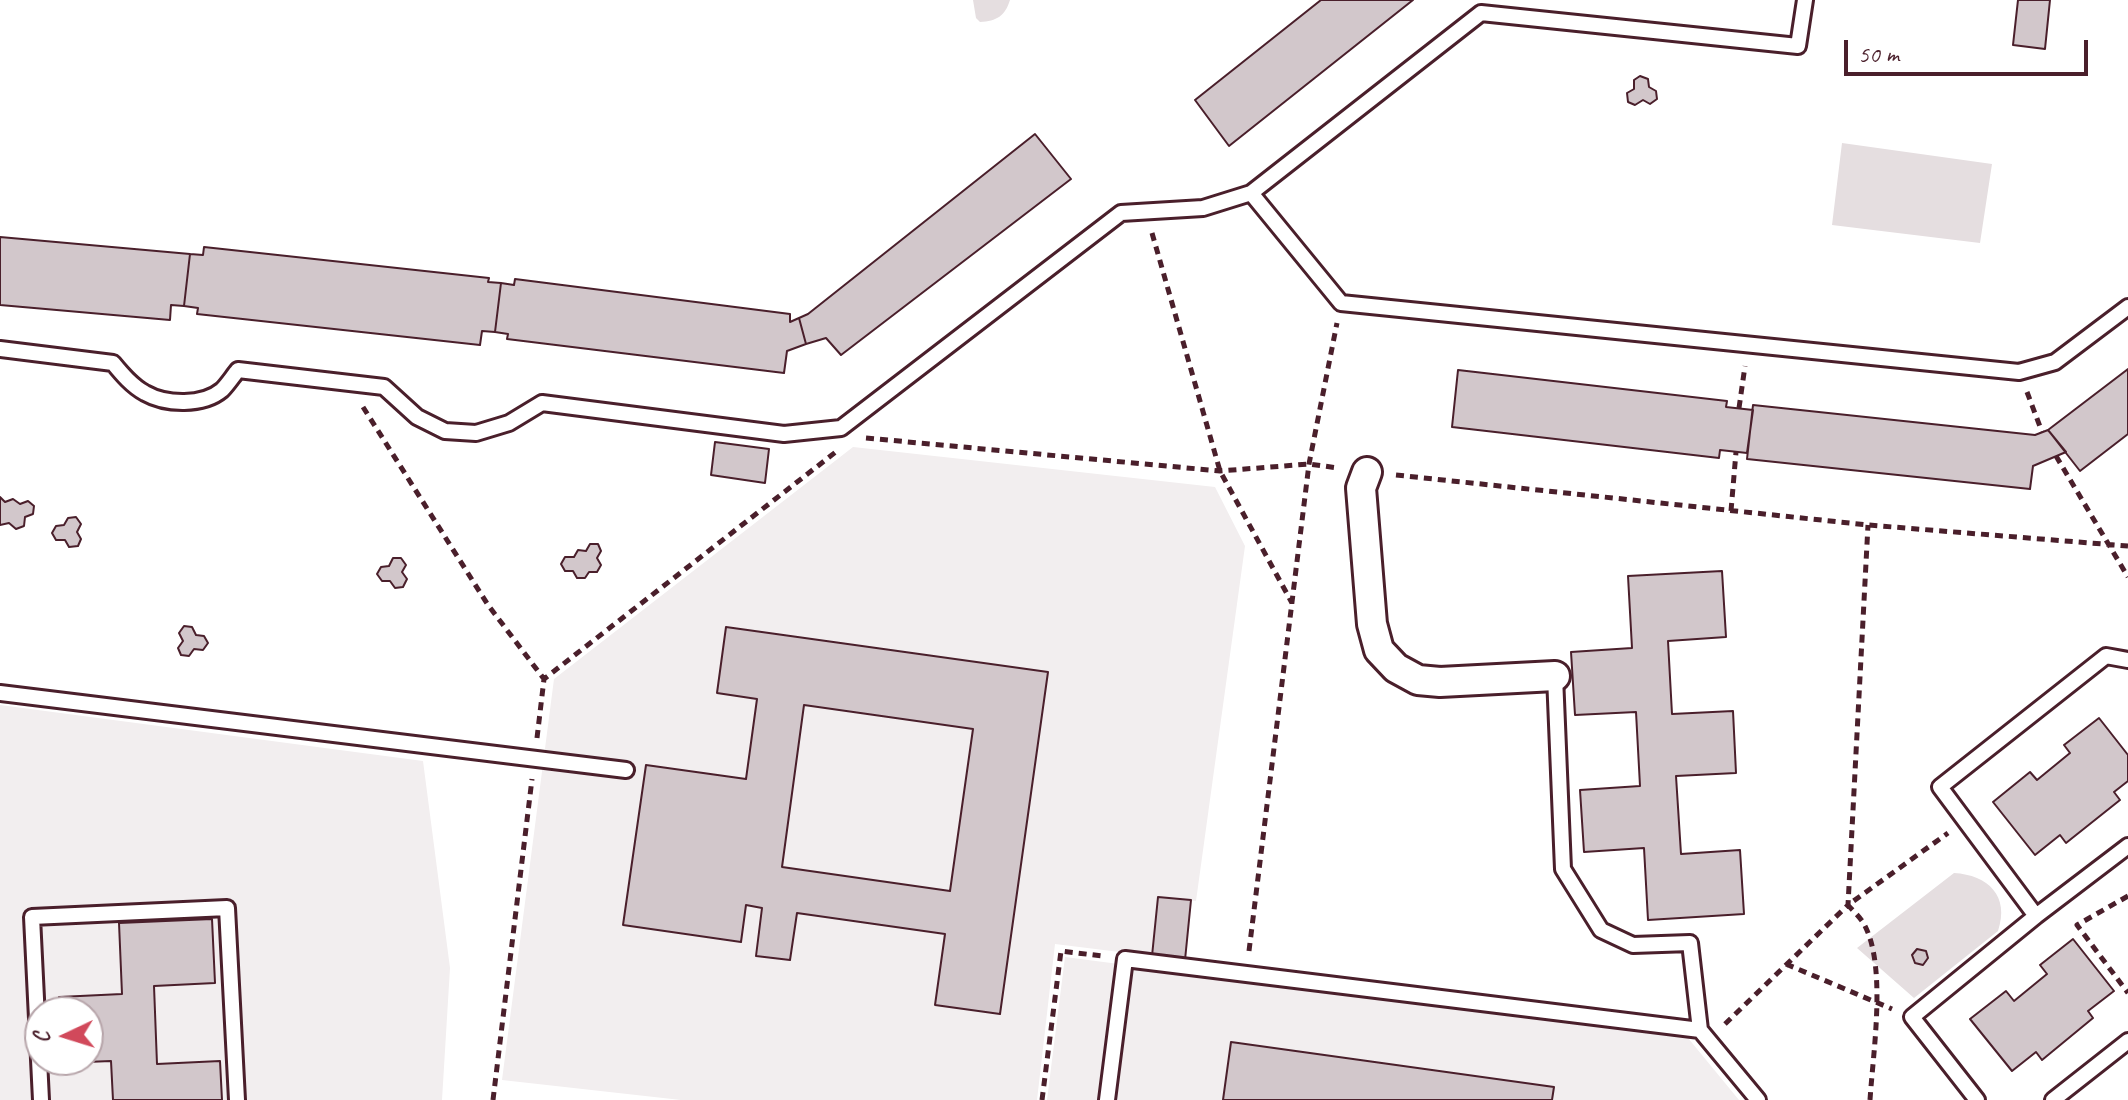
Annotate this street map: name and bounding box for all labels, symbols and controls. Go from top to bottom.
scale bar [1848,24,2092,74]
text: 50 m [1858,39,1899,69]
north arrow [24,996,104,1076]
text: С [28,1031,56,1044]

